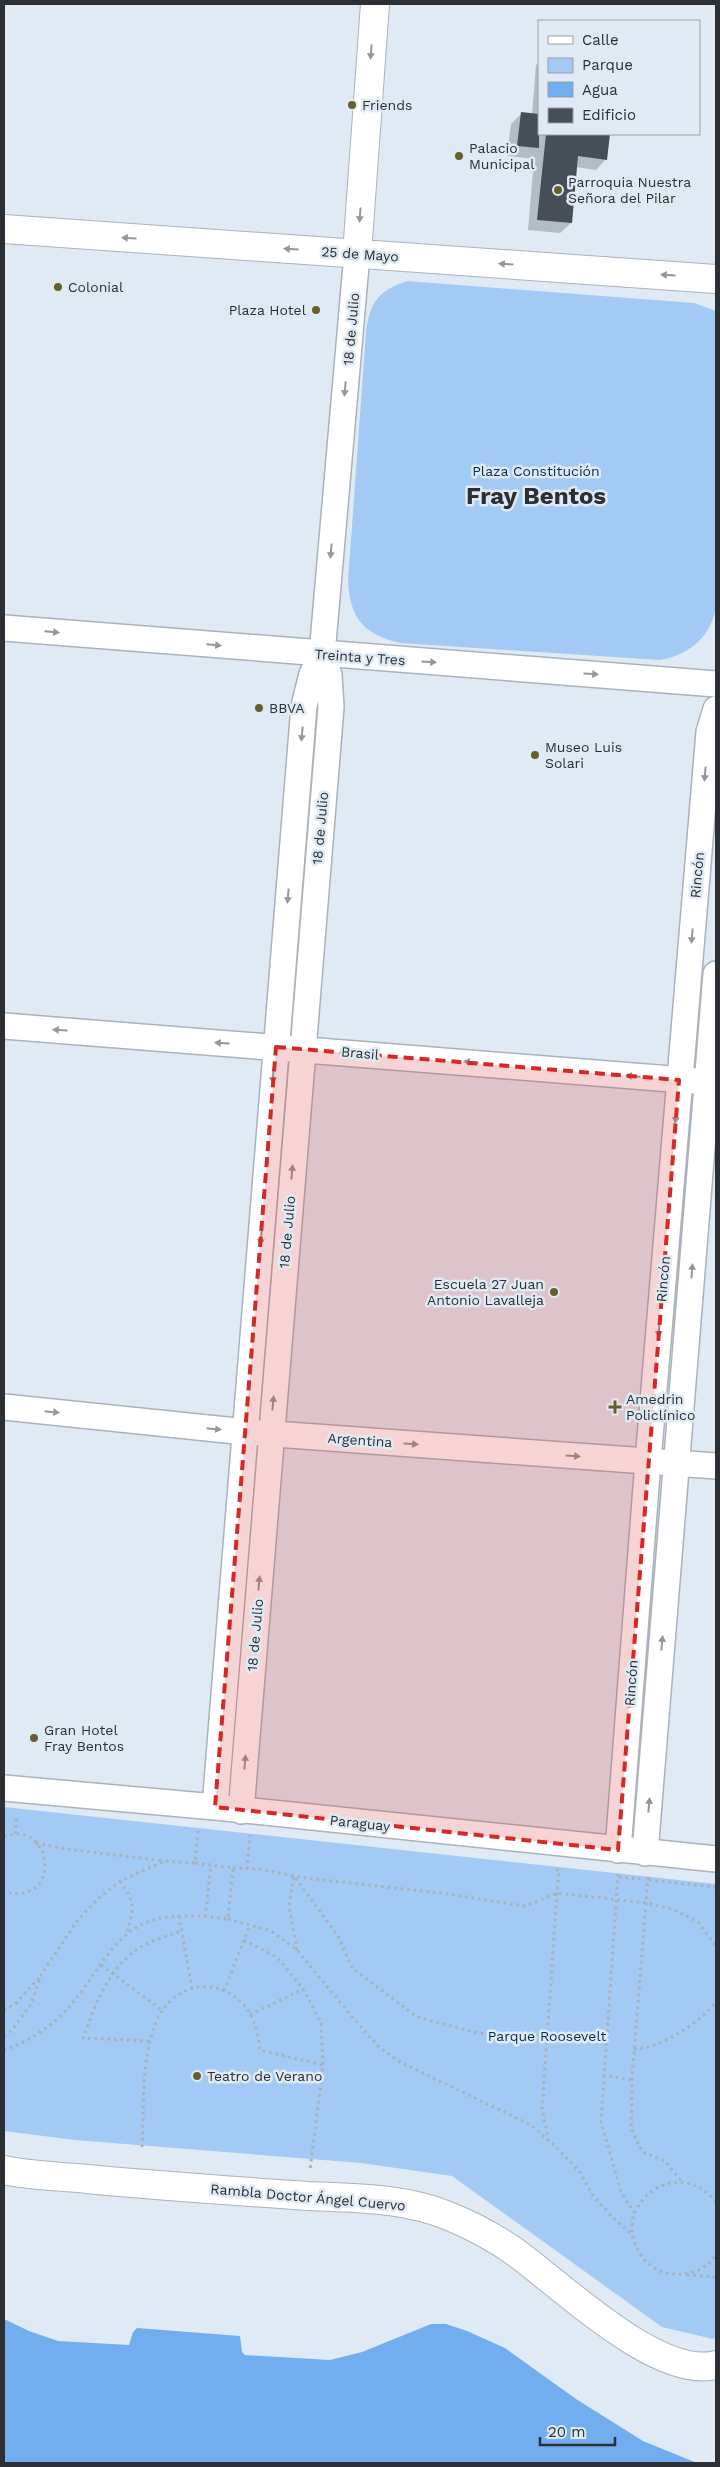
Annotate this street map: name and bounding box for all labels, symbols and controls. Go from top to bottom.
legend [538,20,700,135]
text: Calle [582,31,619,49]
one-way arrow [367,45,375,61]
text: Parque [582,56,633,74]
text: Agua [582,81,618,99]
place label: Friends [362,97,412,113]
marker: Friends [346,99,358,111]
text: Edificio [582,106,636,124]
place label: Palacio Municipal [469,140,535,172]
marker: Palacio Municipal [453,150,465,162]
place label: Parroquia Nuestra Señora del Pilar [568,174,691,206]
marker: Parroquia Nuestra Señora del Pilar [552,184,564,196]
one-way arrow [356,207,364,223]
one-way arrow [121,233,137,241]
street label: 25 de Mayo [321,243,399,265]
one-way arrow [283,245,299,253]
one-way arrow [497,259,513,267]
one-way arrow [659,271,675,279]
place label: Colonial [68,279,124,295]
marker: Colonial [52,281,64,293]
street label: 18 de Julio [340,292,362,366]
place label: Plaza Hotel [229,302,307,318]
marker: Plaza Hotel [310,304,322,316]
one-way arrow [341,382,349,398]
park label: Plaza Constitución [472,463,600,479]
district label: Fray Bentos [466,482,606,510]
one-way arrow [327,543,335,559]
one-way arrow [45,628,61,636]
one-way arrow [207,641,223,649]
street label: Treinta y Tres [314,646,406,668]
one-way arrow [421,658,437,666]
one-way arrow [583,670,599,678]
place label: BBVA [269,700,305,716]
marker: BBVA [253,702,265,714]
one-way arrow [297,727,305,743]
place label: Museo Luis Solari [545,739,622,771]
marker: Museo Luis Solari [529,749,541,761]
one-way arrow [701,767,709,783]
street label: 18 de Julio [309,791,331,865]
street label: Rincón [687,851,707,899]
one-way arrow [284,888,292,904]
one-way arrow [687,928,695,944]
one-way arrow [51,1026,67,1034]
one-way arrow [213,1038,229,1046]
street label: Brasil [340,1043,380,1063]
one-way arrow [463,1058,479,1066]
one-way arrow [269,1068,277,1084]
one-way arrow [624,1071,640,1079]
one-way arrow [672,1108,680,1124]
one-way arrow [288,1163,296,1179]
street label: 18 de Julio [276,1195,298,1269]
one-way arrow [257,1230,265,1246]
street label: Rincón [653,1255,673,1303]
one-way arrow [688,1263,696,1279]
place label: Escuela 27 Juan Antonio Lavalleja [427,1276,544,1308]
marker: Escuela 27 Juan Antonio Lavalleja [548,1286,560,1298]
one-way arrow [654,1322,662,1338]
place label: Amedrin Policlínico [626,1391,695,1423]
one-way arrow [269,1395,277,1411]
marker: Amedrin Policlínico [608,1400,622,1414]
one-way arrow [45,1409,61,1417]
one-way arrow [206,1425,222,1433]
street label: Argentina [327,1430,393,1450]
one-way arrow [403,1441,419,1449]
one-way arrow [565,1452,581,1460]
one-way arrow [255,1574,263,1590]
street label: 18 de Julio [244,1598,266,1672]
one-way arrow [659,1634,667,1650]
street label: Rincón [621,1659,641,1707]
place label: Gran Hotel Fray Bentos [44,1722,124,1754]
marker: Gran Hotel Fray Bentos [28,1732,40,1744]
one-way arrow [241,1754,249,1770]
one-way arrow [645,1796,653,1812]
street label: Paraguay [329,1812,392,1834]
park label: Parque Roosevelt [488,2028,606,2044]
place label: Teatro de Verano [207,2068,322,2084]
marker: Teatro de Verano [191,2070,203,2082]
street label: Rambla Doctor Ángel Cuervo [210,2180,406,2214]
scale bar [540,2414,615,2446]
text: 20 m [548,2423,586,2441]

